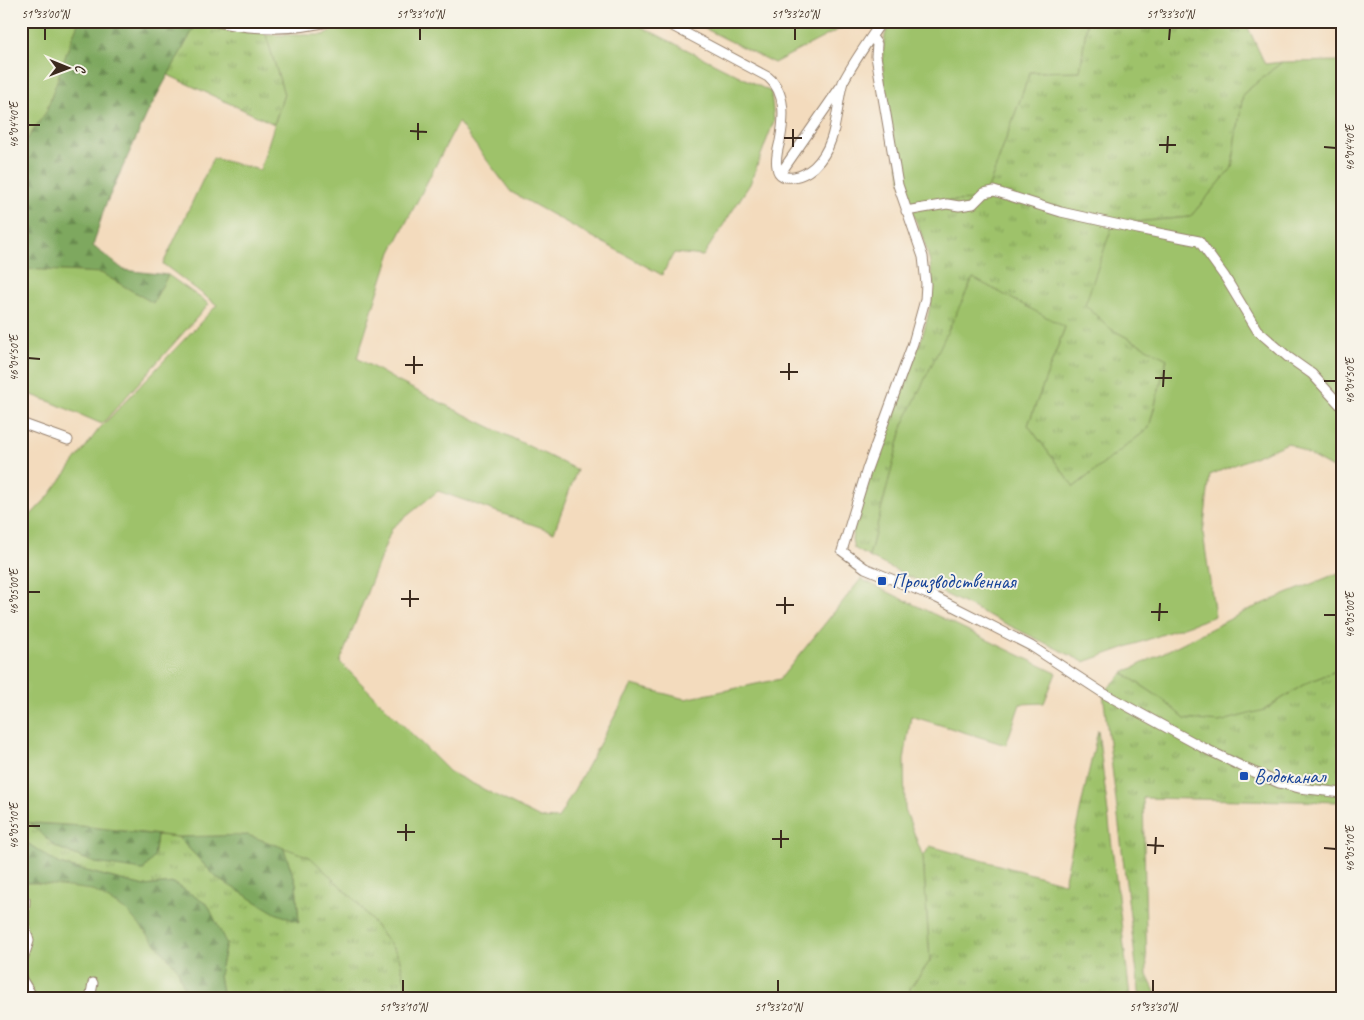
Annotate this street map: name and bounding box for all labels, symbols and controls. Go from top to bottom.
text: 51°33'00"N [21,6,70,22]
text: 51°33'10"N [396,6,445,22]
text: 51°33'20"N [771,6,820,22]
text: 51°33'30"N [1146,6,1195,22]
north arrow [42,42,92,92]
text: С [72,65,89,74]
text: 46°04'40"E [6,100,22,148]
text: 46°04'40"E [1342,123,1358,171]
text: 46°04'50"E [6,333,22,381]
text: 46°04'50"E [1342,356,1358,404]
text: 46°05'00"E [6,567,22,615]
place label: Производственная [892,569,1018,594]
marker: Производственная [876,575,888,587]
text: 46°05'00"E [1342,590,1358,638]
place label: Водоканал [1254,764,1328,789]
marker: Водоканал [1238,770,1250,782]
text: 46°05'10"E [6,801,22,849]
text: 46°05'10"E [1342,824,1358,872]
text: 51°33'10"N [379,999,428,1015]
text: 51°33'20"N [754,999,803,1015]
text: 51°33'30"N [1129,999,1178,1015]

